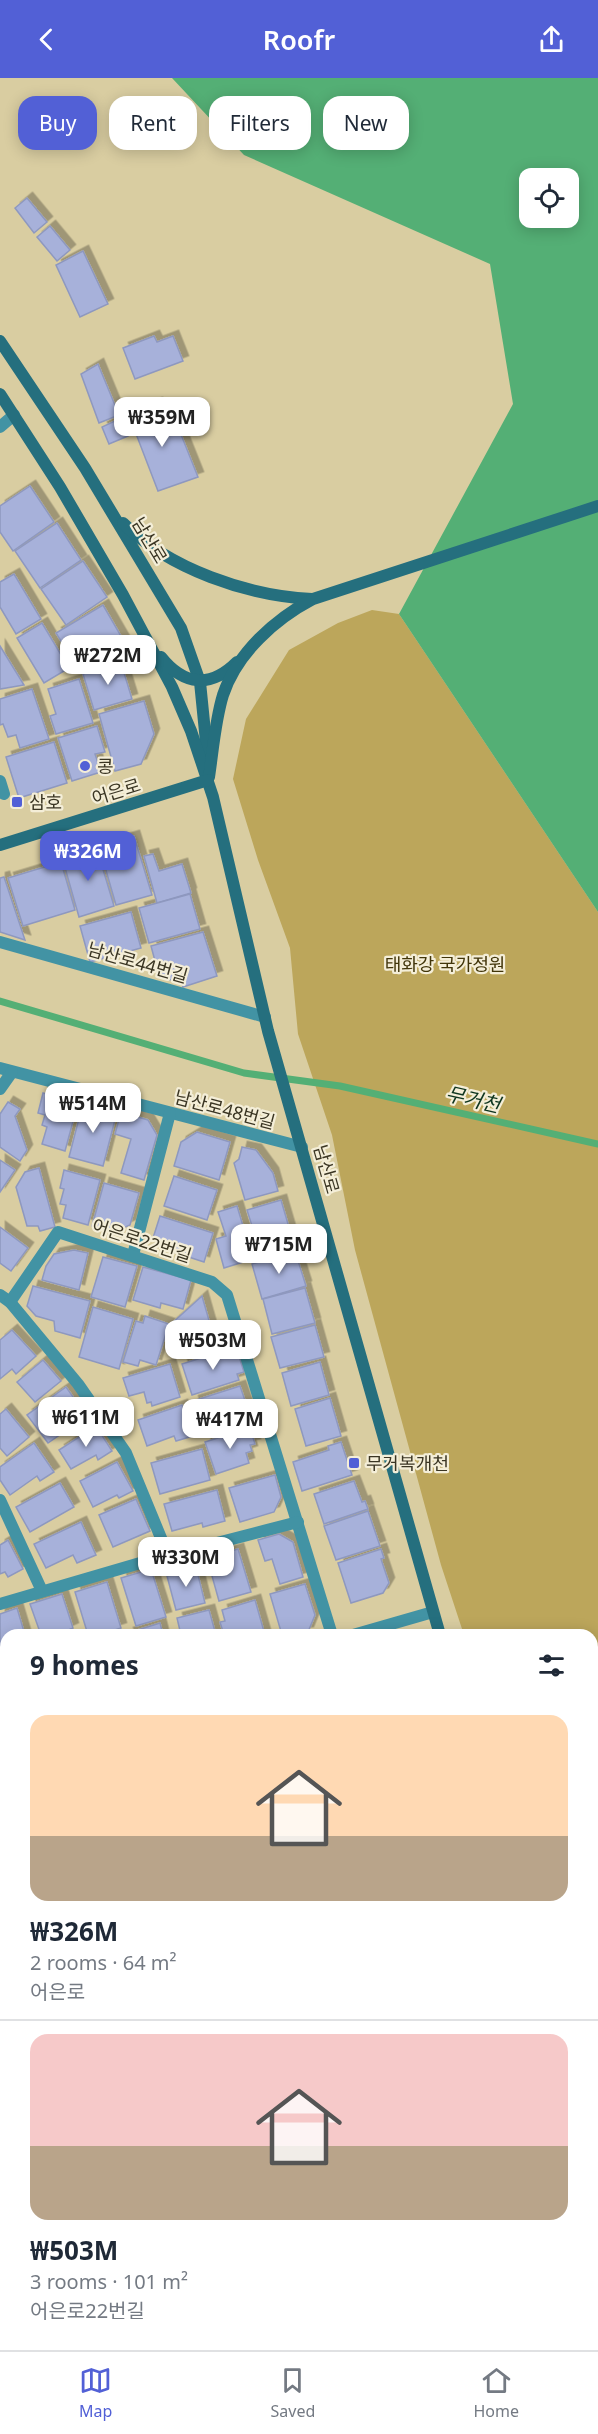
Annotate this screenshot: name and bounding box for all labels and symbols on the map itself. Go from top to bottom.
pin: ₩359M [120,397,204,448]
street label: 남산로 [127,513,173,567]
pin: ₩272M [66,635,150,686]
place label: 콩 [97,754,114,778]
marker: 콩 [78,759,92,773]
street label: 어은로 [89,772,143,810]
place label: 삼호 [29,790,62,814]
marker: 삼호 [10,795,24,809]
pin: ₩326M [46,831,130,882]
street label: 남산로44번길 [85,936,191,988]
park label: 태화강 국가정원 [385,952,505,976]
water label: 무거천 [443,1080,505,1119]
pin: ₩514M [51,1083,135,1134]
street label: 남산로48번길 [172,1084,278,1134]
street label: 남산로 [309,1142,345,1196]
street label: 어은로22번길 [89,1213,195,1267]
pin: ₩715M [237,1224,321,1275]
pin: ₩503M [171,1320,255,1371]
pin: ₩611M [44,1397,128,1448]
pin: ₩417M [188,1399,272,1450]
place label: 무거복개천 [366,1451,449,1475]
marker: 무거복개천 [347,1456,361,1470]
pin: ₩330M [144,1537,228,1588]

